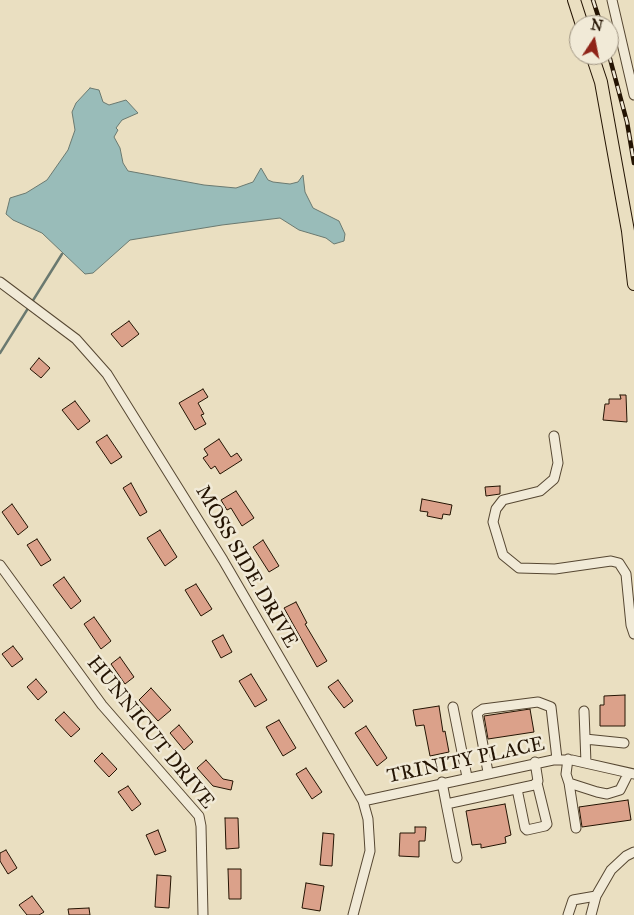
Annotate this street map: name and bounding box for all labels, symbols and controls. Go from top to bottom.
north arrow [569,15,619,65]
text: N [589,16,604,35]
street label: MOSS SIDE DRIVE [190,481,302,653]
street label: HUNNICUT DRIVE [81,652,219,814]
street label: TRINITY PLACE [385,733,547,789]

